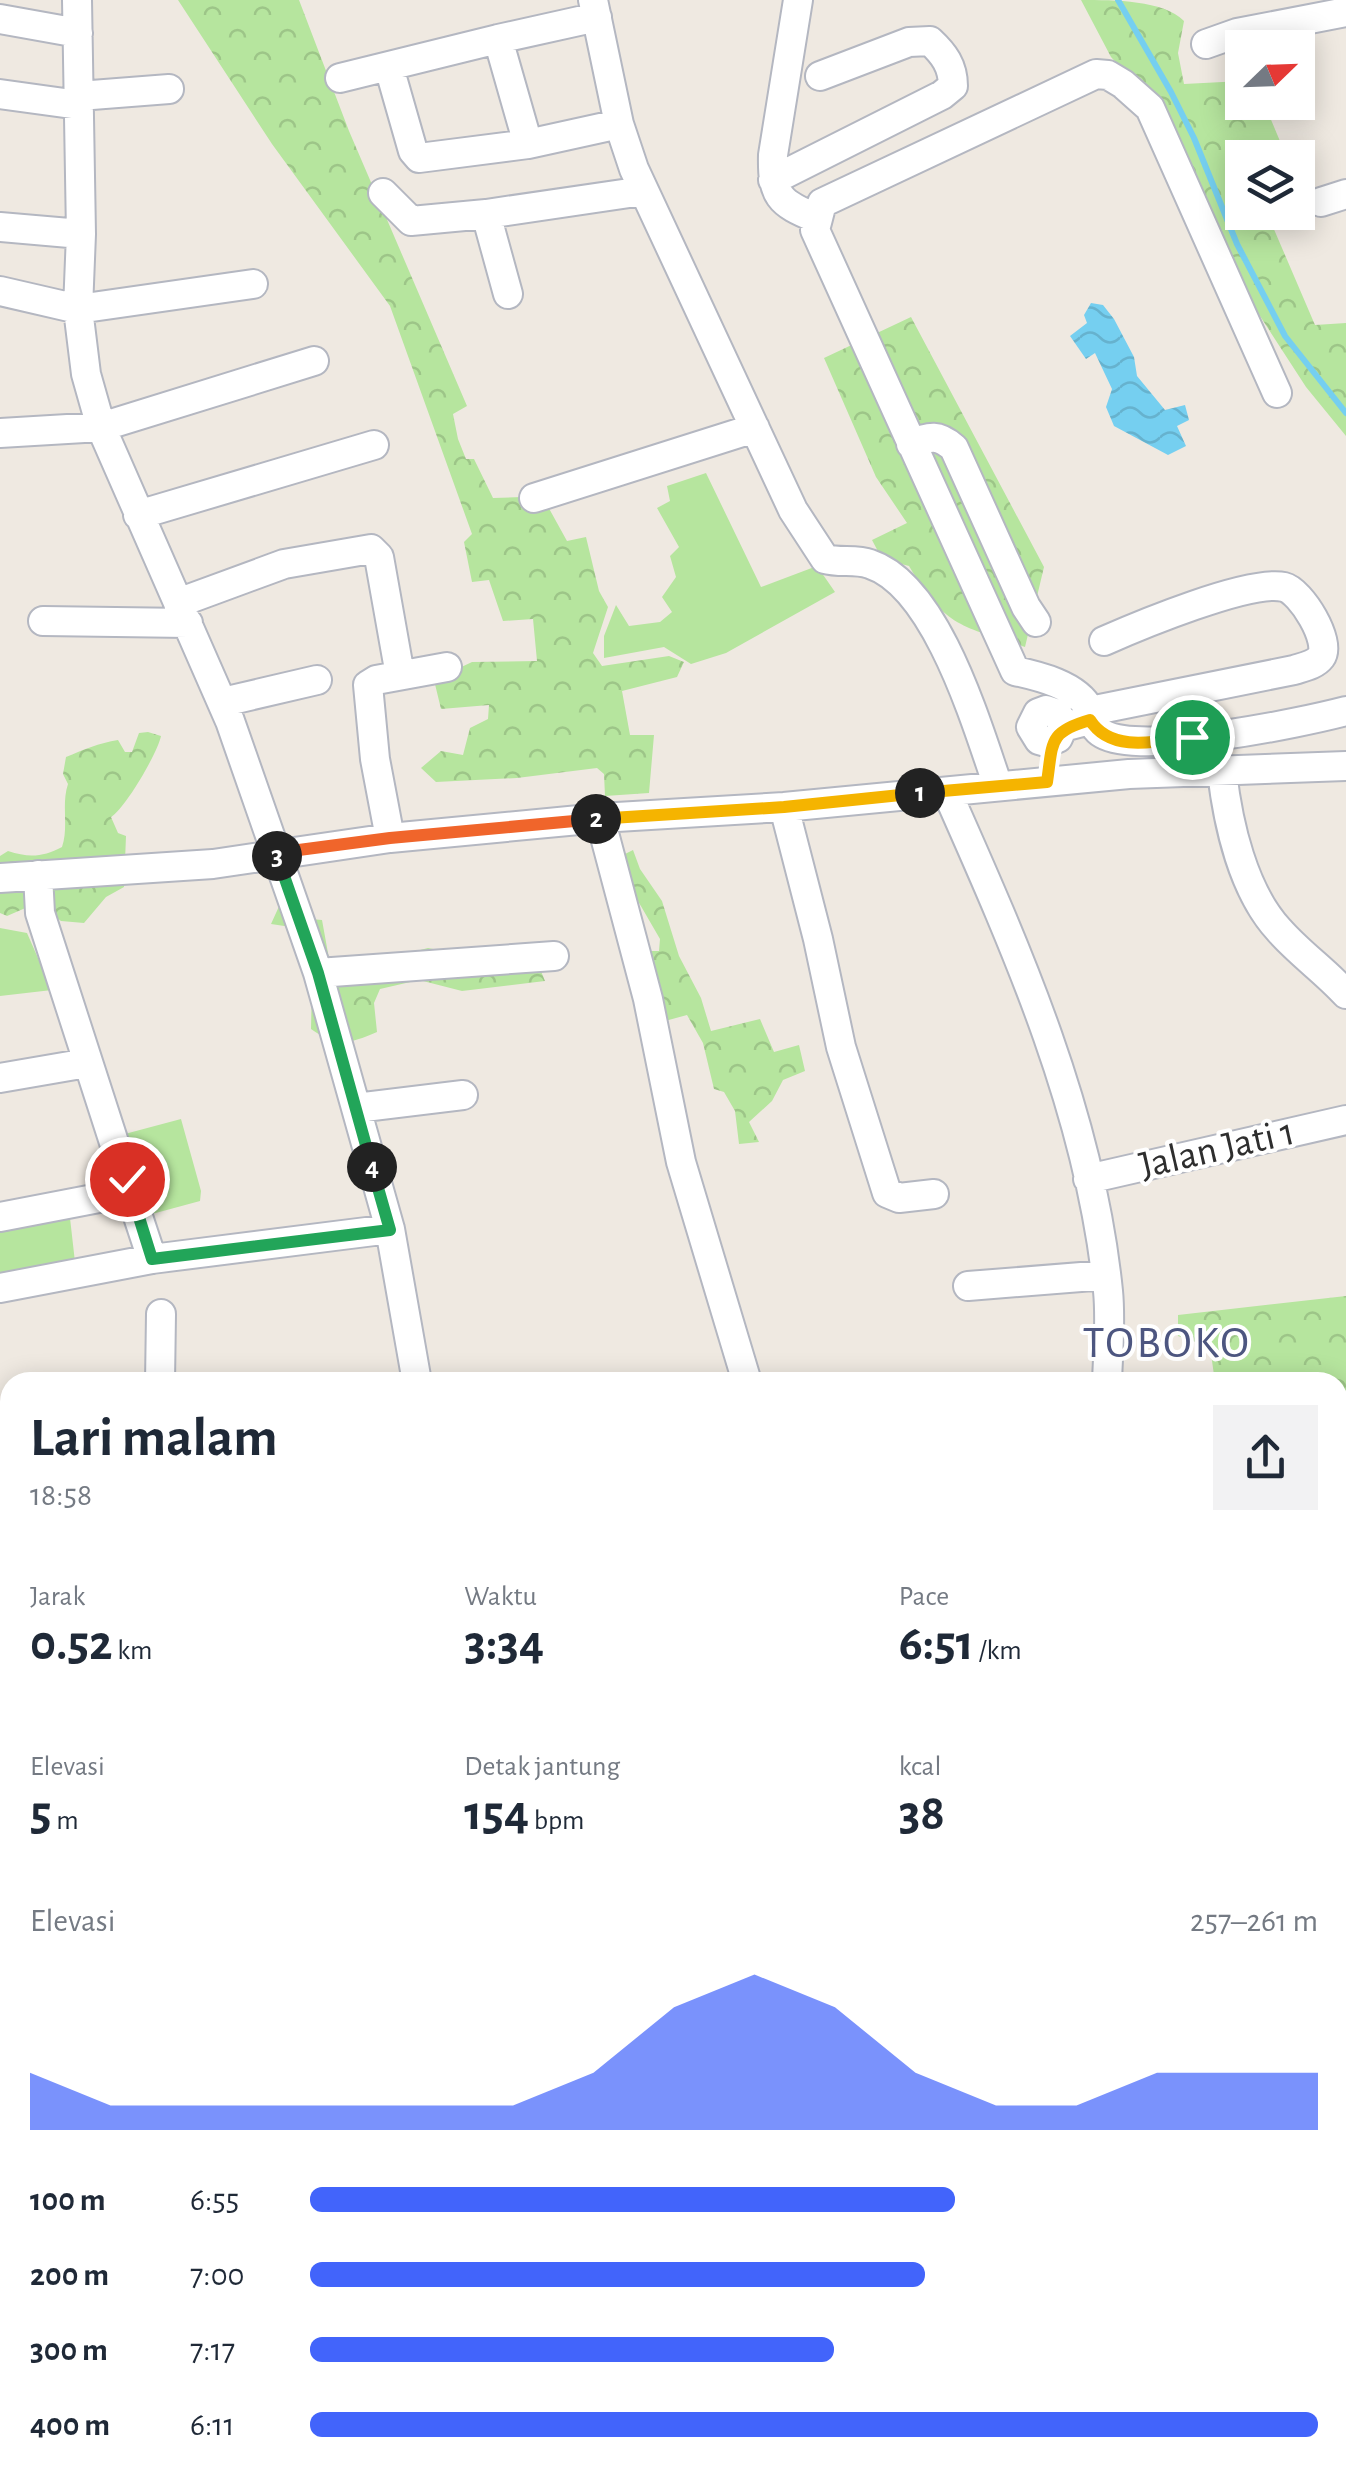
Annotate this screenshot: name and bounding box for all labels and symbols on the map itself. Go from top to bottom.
north arrow [1225,30,1315,120]
pin [1150,695,1235,780]
pin: 1 [895,768,945,818]
pin: 2 [571,794,621,844]
pin: 3 [252,831,302,881]
street label: Jalan Jati 1 [1135,1112,1299,1186]
pin [85,1137,170,1222]
pin: 4 [347,1142,397,1192]
district label: TOBOKO [1083,1321,1251,1366]

